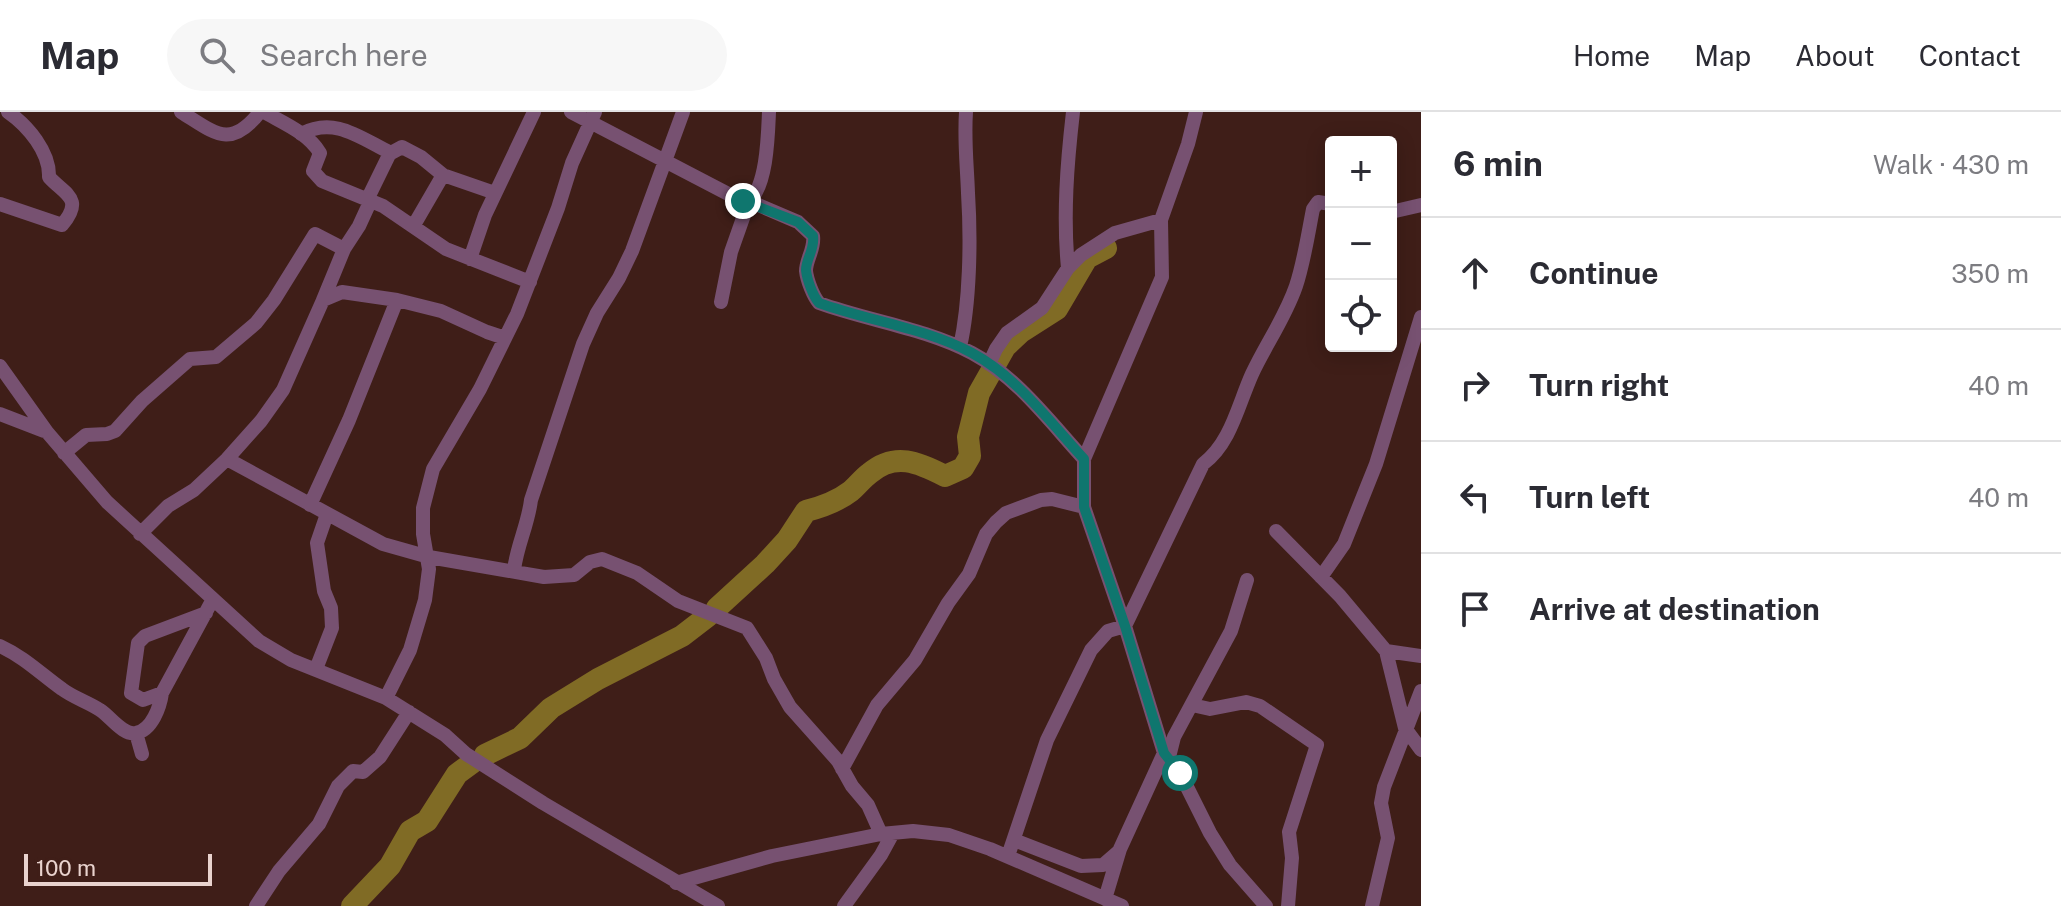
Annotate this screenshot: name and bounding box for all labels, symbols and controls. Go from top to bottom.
search box [167,19,727,91]
text: Map [40,33,119,78]
icon: search [195,33,239,77]
text: Search here [259,37,428,73]
text: Home [1573,39,1650,72]
text: Map [1694,39,1751,72]
text: About [1795,39,1875,72]
text: Contact [1919,39,2021,72]
map controls [1325,136,1397,352]
button: + [1325,136,1397,208]
text: 6 min [1453,144,1543,184]
text: Walk · 430 m [1873,149,2029,180]
route end [725,183,761,219]
button: − [1325,208,1397,280]
icon: ahead [1453,251,1497,295]
text: Continue [1529,255,1659,291]
text: 350 m [1951,258,2029,289]
button: locate [1325,280,1397,352]
icon: right [1453,363,1497,407]
text: Turn right [1529,367,1669,403]
text: 40 m [1968,370,2029,401]
icon: left [1453,475,1497,519]
text: Turn left [1529,479,1650,515]
text: 40 m [1968,482,2029,513]
icon: arrive [1453,587,1497,631]
text: Arrive at destination [1529,591,1820,627]
route start [1162,755,1198,791]
scale bar [24,850,212,886]
text: 100 m [36,855,96,881]

